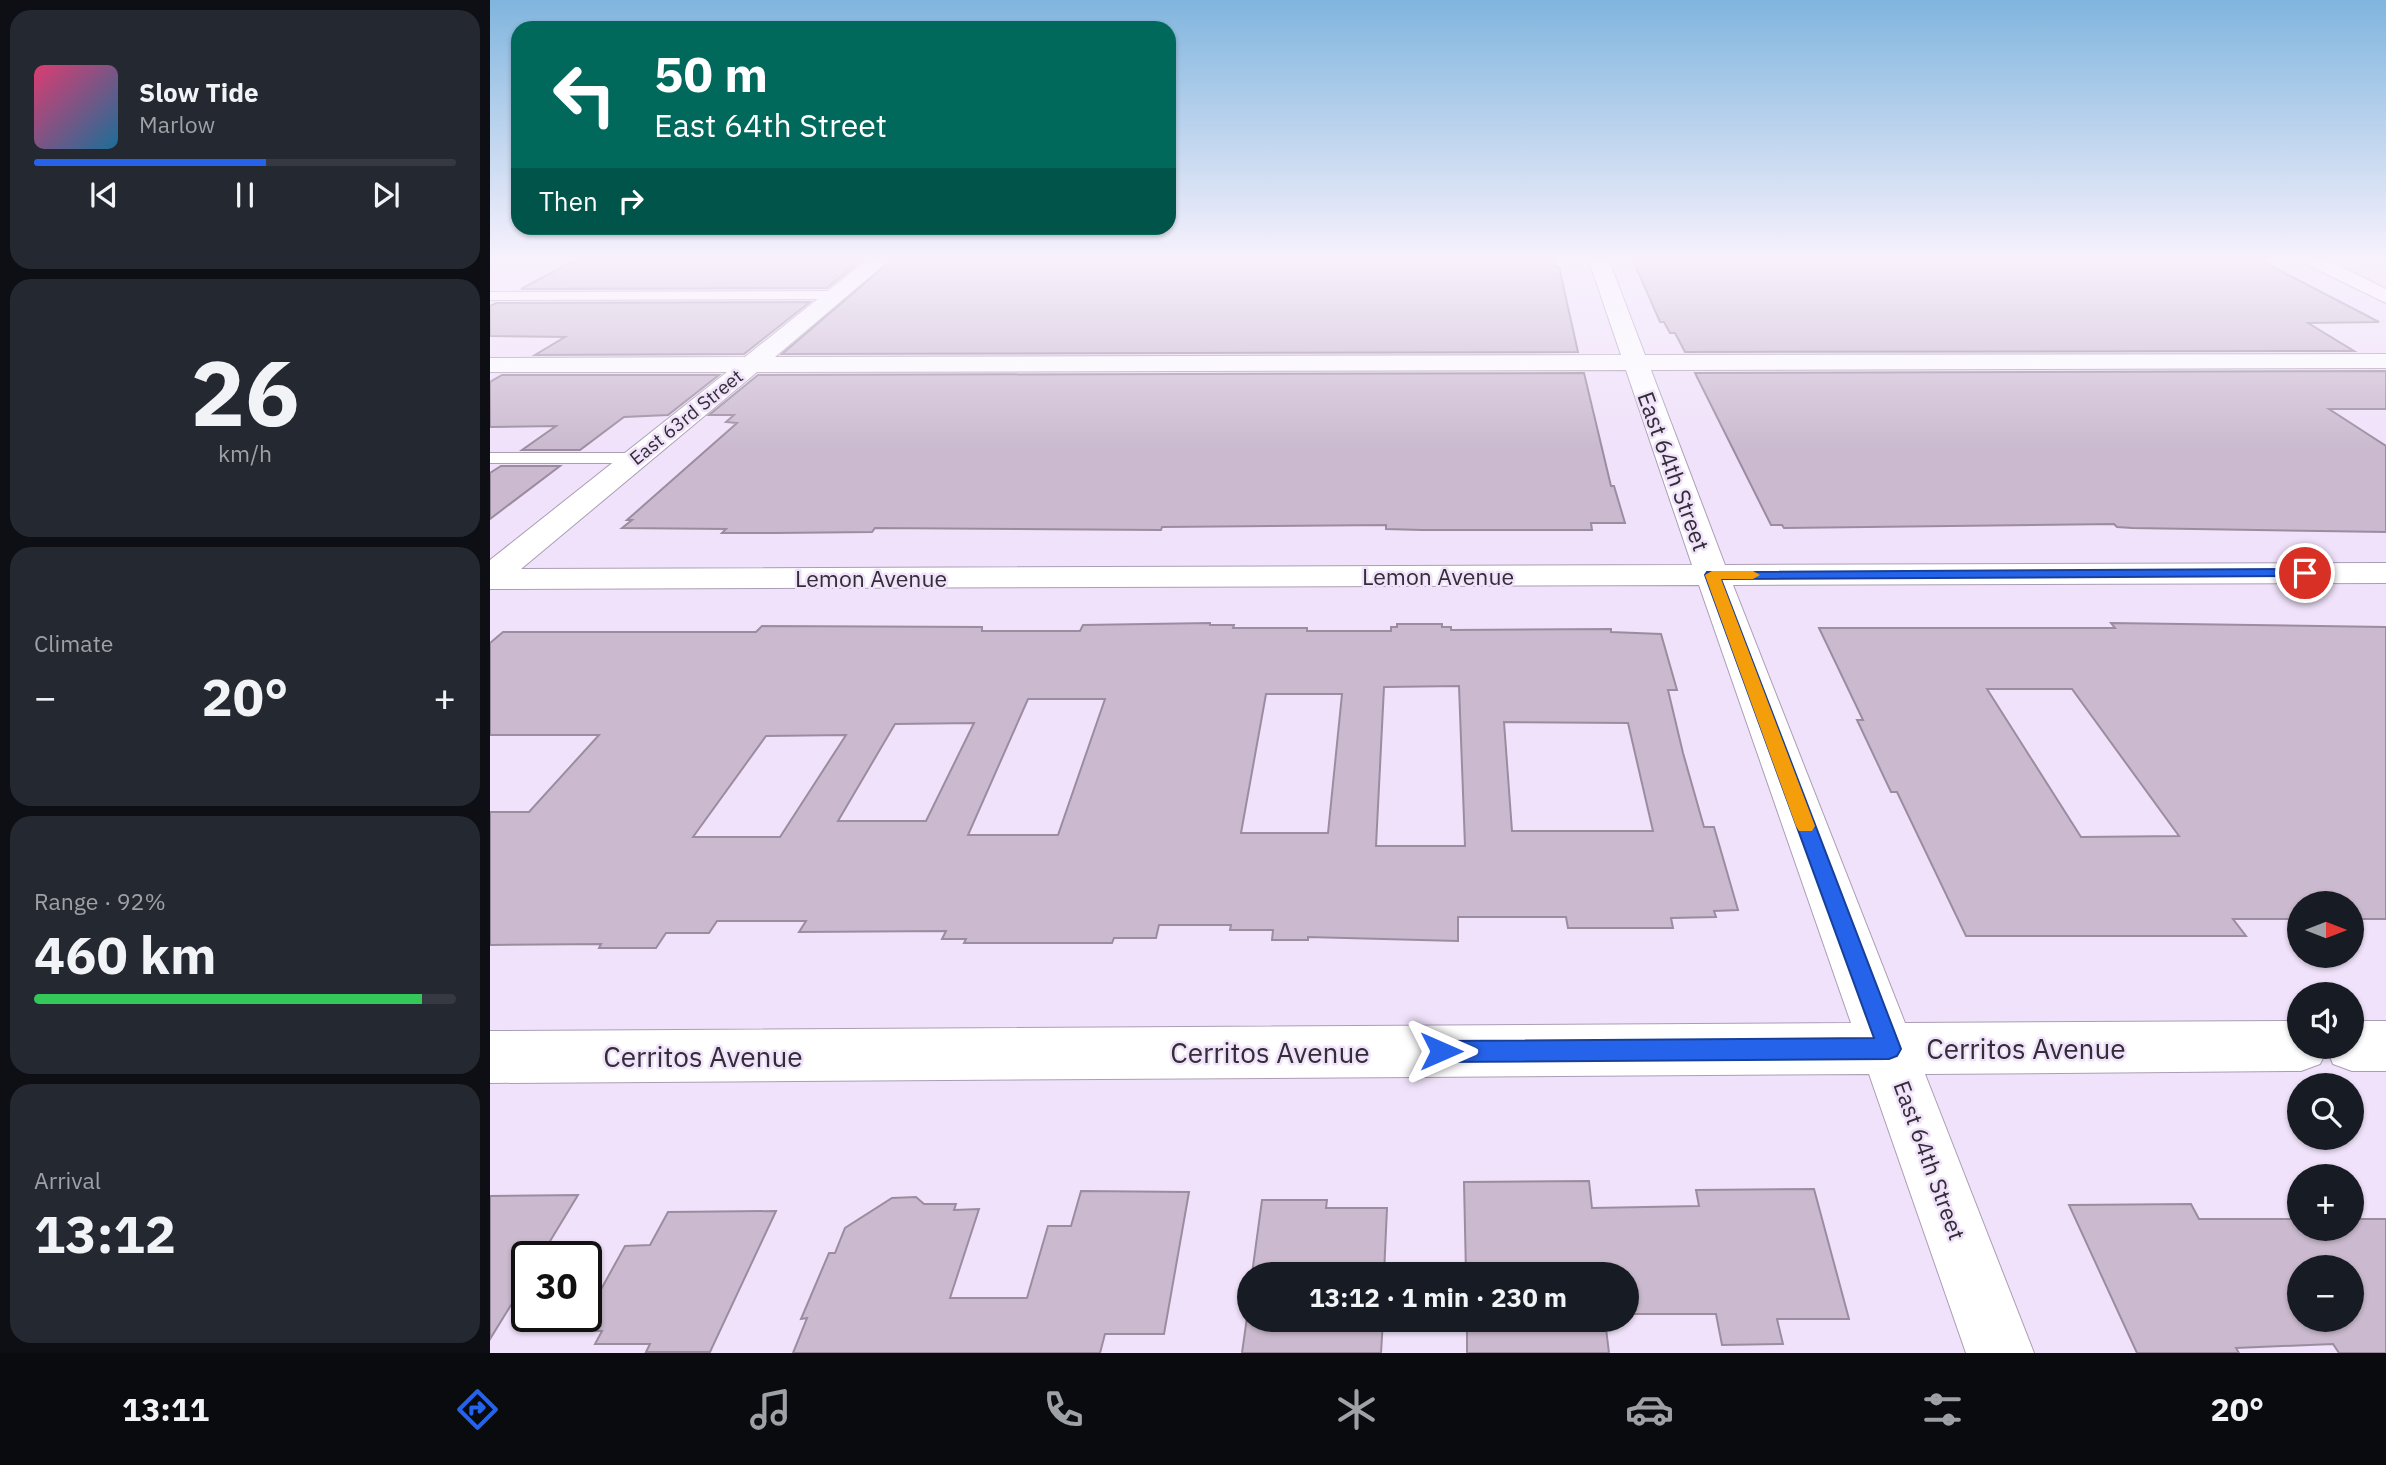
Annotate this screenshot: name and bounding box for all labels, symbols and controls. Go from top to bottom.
text: 50 m [654,42,768,105]
icon: left [539,49,630,140]
text: Slow Tide [139,75,259,109]
text: East 64th Street [654,104,887,146]
text: Marlow [139,109,215,139]
icon: previous [85,176,123,214]
icon: pause [226,176,264,214]
icon: next [367,176,405,214]
icon: right [612,182,650,220]
text: Then [539,184,598,218]
text: 26 [190,333,300,451]
street label: East 63rd Street [625,364,747,470]
street label: East 64th Street [1631,387,1717,555]
text: km/h [218,438,272,468]
pin [2275,543,2335,603]
icon: arrive [2286,554,2324,592]
street label: Lemon Avenue [1362,561,1514,591]
street label: Lemon Avenue [795,563,947,593]
text: Climate [34,628,113,658]
text: 20° [202,663,288,730]
text: − [34,672,57,721]
text: + [433,672,456,721]
text: Range · 92% [34,886,166,916]
north arrow [2287,891,2364,968]
map controls [2287,891,2364,1332]
text: 460 km [34,921,216,988]
button: sound [2287,982,2364,1059]
position arrow [1404,1014,1478,1088]
street label: Cerritos Avenue [1926,1030,2126,1067]
street label: Cerritos Avenue [1170,1034,1370,1071]
street label: Cerritos Avenue [603,1038,803,1075]
button: search [2287,1073,2364,1150]
street label: East 64th Street [1887,1076,1973,1244]
button: + [2287,1164,2364,1241]
text: Arrival [34,1165,101,1195]
text: 13:12 [34,1200,176,1267]
speed limit sign: 30 [511,1241,602,1332]
button: − [2287,1255,2364,1332]
text: 13:12 · 1 min · 230 m [1309,1280,1567,1314]
icon: directions [453,1385,502,1434]
icon: music [746,1385,795,1434]
icon: phone [1039,1385,1088,1434]
icon: climate [1332,1385,1381,1434]
icon: car [1625,1385,1674,1434]
icon: filters [1918,1385,1967,1434]
text: 13:11 [122,1388,209,1430]
text: 20° [2211,1388,2264,1430]

